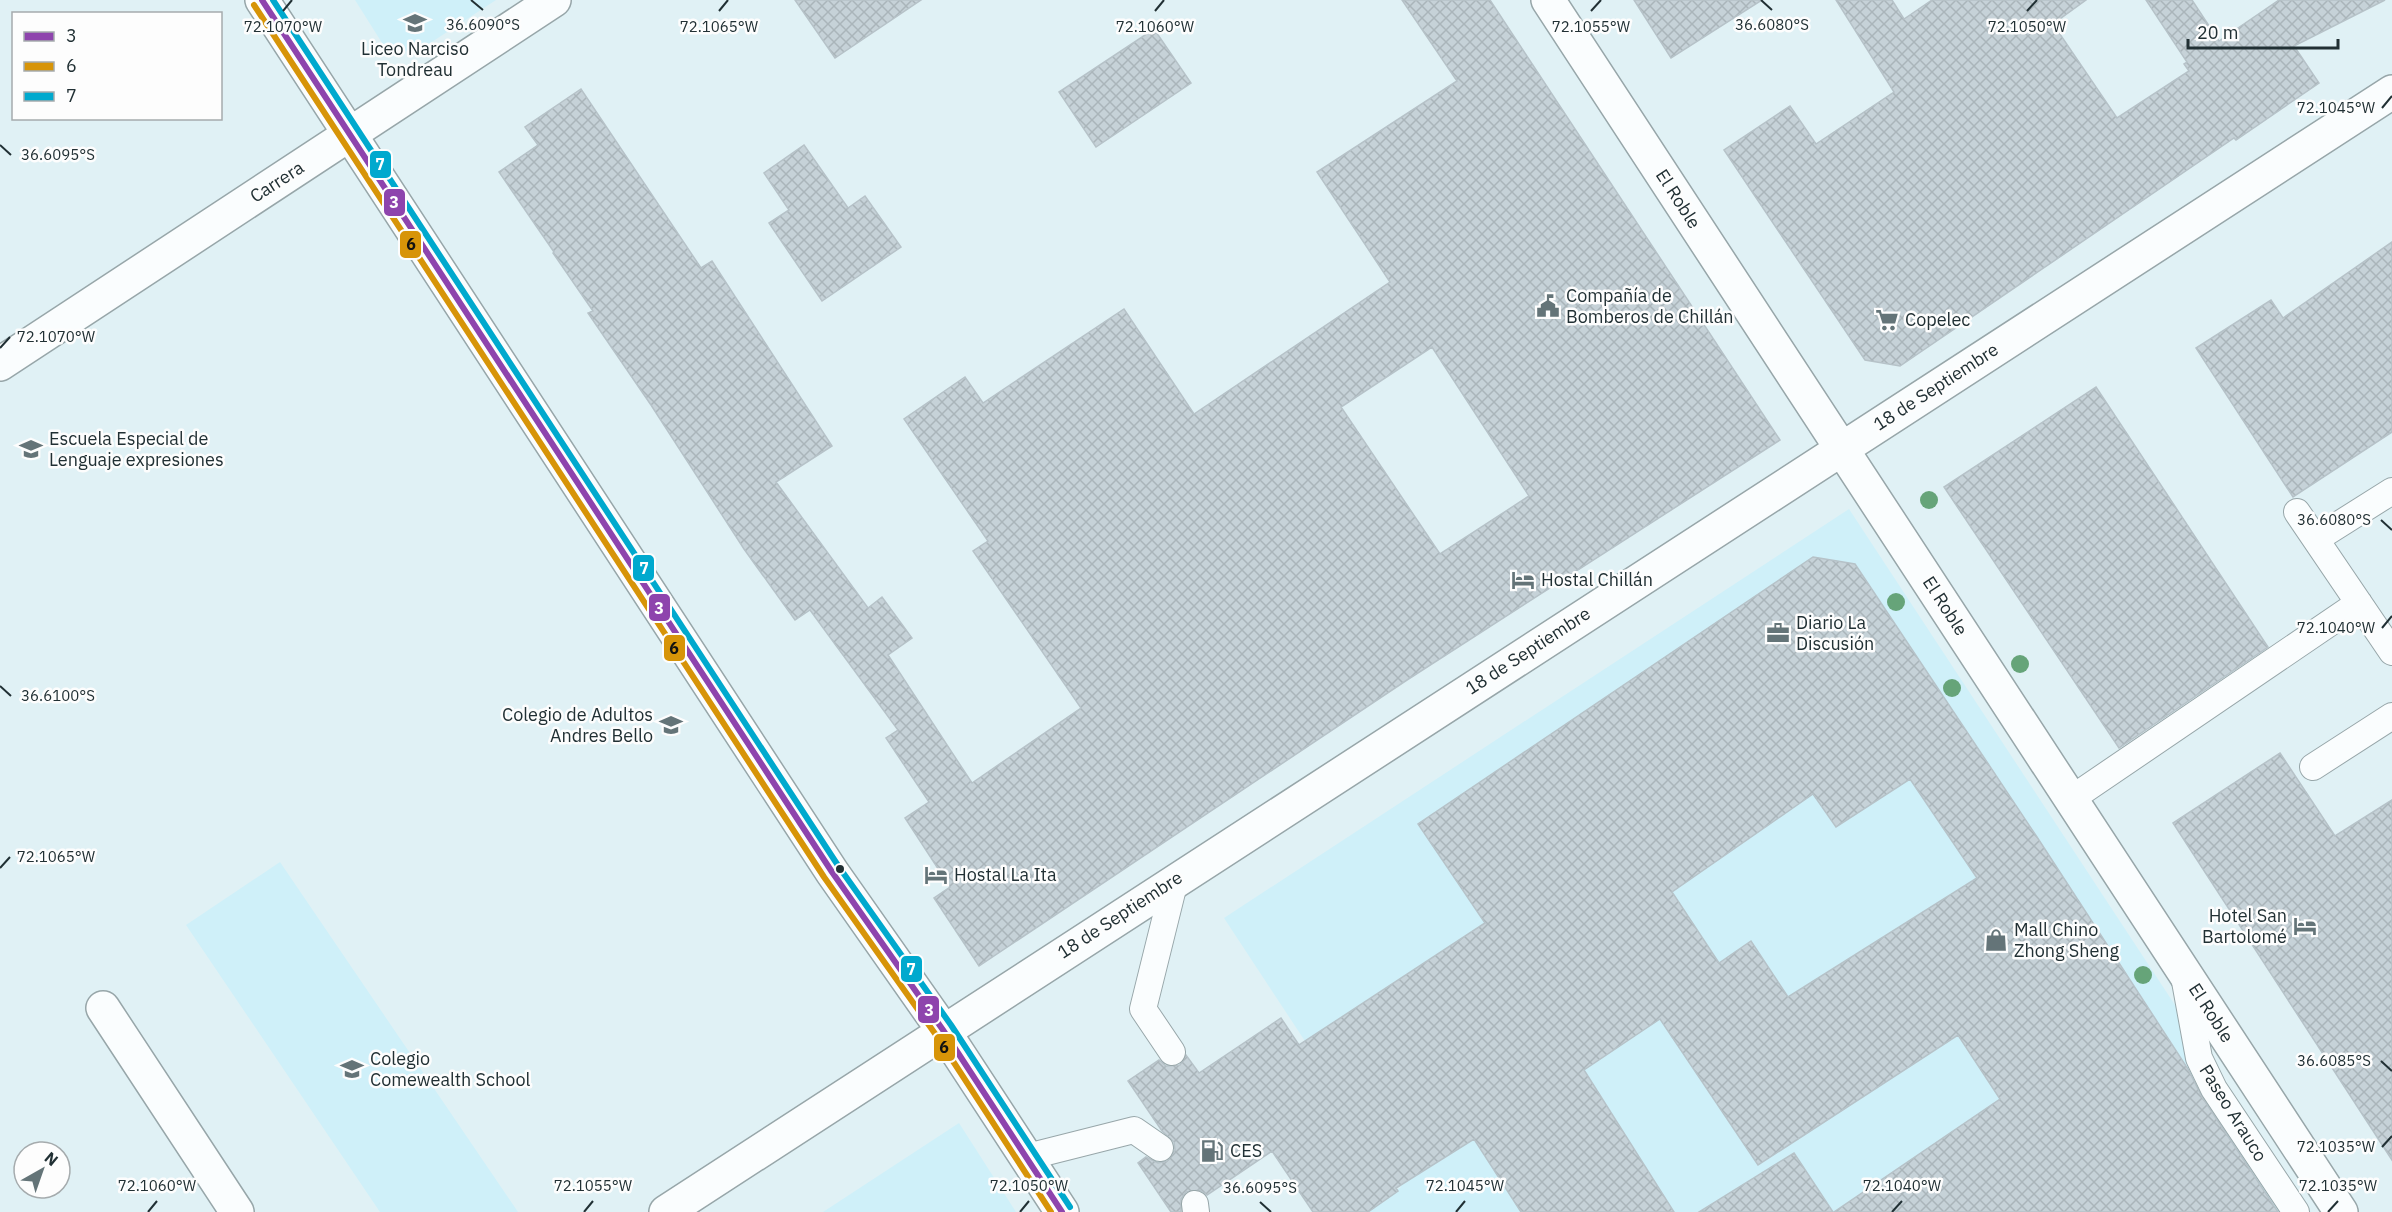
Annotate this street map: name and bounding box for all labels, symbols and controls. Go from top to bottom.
school or university icon: Liceo Narciso Tondreau [402,10,428,36]
legend [12,12,222,120]
scale bar [2188,12,2338,50]
text: 36.6090°S [446,15,520,34]
text: 36.6080°S [1735,15,1809,34]
text: 72.1070°W [244,17,323,36]
text: 72.1065°W [680,17,759,36]
text: 72.1060°W [1116,17,1195,36]
text: 72.1055°W [1552,17,1631,36]
text: 72.1050°W [1988,17,2067,36]
text: 20 m [2197,21,2239,44]
text: 3 [66,24,77,47]
place label: Liceo Narciso Tondreau [361,37,469,81]
text: 6 [66,54,77,77]
text: 7 [66,84,77,107]
text: 72.1045°W [2297,98,2376,117]
text: 36.6095°S [21,145,95,164]
line badge: 7 [369,150,392,179]
text: 7 [375,154,385,174]
street label: Carrera [245,155,308,208]
street label: El Roble [1651,165,1706,233]
line badge: 3 [383,188,406,217]
text: 3 [389,192,399,212]
line badge: 6 [399,230,422,259]
text: 6 [406,234,416,254]
place label: Compañía de Bomberos de Chillán [1566,284,1734,328]
public building icon: Compañía de Bomberos de Chillán [1535,293,1561,319]
supermarket icon: Copelec [1874,307,1900,333]
place label: Copelec [1905,308,1970,331]
text: 72.1070°W [17,327,96,346]
street label: 18 de Septiembre [1869,338,2003,436]
place label: Escuela Especial de Lenguaje expresiones [49,427,224,471]
school or university icon: Escuela Especial de Lenguaje expresiones [18,436,44,462]
text: 36.6080°S [2297,510,2371,529]
line badge: 7 [632,554,655,582]
text: 7 [639,558,649,578]
hotel icon: Hostal Chillán [1510,567,1536,593]
place label: Hostal Chillán [1541,568,1653,591]
street label: El Roble [1918,572,1973,640]
line badge: 3 [648,593,671,622]
text: 3 [654,598,664,618]
street label: 18 de Septiembre [1461,602,1595,700]
place label: Diario La Discusión [1796,611,1874,655]
text: 72.1040°W [2297,618,2376,637]
office icon: Diario La Discusión [1765,620,1791,646]
line badge: 6 [663,634,686,662]
text: 6 [669,638,679,658]
text: 36.6100°S [21,686,95,705]
place label: Colegio de Adultos Andres Bello [502,703,653,747]
school or university icon: Colegio de Adultos Andres Bello [658,712,684,738]
text: 72.1065°W [17,847,96,866]
hotel icon: Hostal La Ita [923,862,949,888]
unlabelled marker [834,863,846,875]
place label: Hostal La Ita [954,863,1057,886]
street label: 18 de Septiembre [1053,866,1187,964]
place label: Hotel San Bartolomé [2202,904,2287,948]
hotel icon: Hotel San Bartolomé [2292,913,2318,939]
place label: Mall Chino Zhong Sheng [2014,918,2120,962]
shop icon: Mall Chino Zhong Sheng [1983,927,2009,953]
line badge: 7 [900,955,923,983]
text: 7 [906,959,916,979]
street label: El Roble [2184,979,2239,1047]
line badge: 3 [917,995,940,1024]
text: 3 [924,1000,934,1020]
line badge: 6 [933,1033,956,1062]
text: 6 [939,1037,949,1057]
place label: Colegio Comewealth School [370,1047,530,1091]
text: 36.6085°S [2297,1051,2371,1070]
school or university icon: Colegio Comewealth School [339,1056,365,1082]
street label: Paseo Arauco [2194,1060,2272,1166]
text: 72.1035°W [2297,1137,2376,1156]
fuel station icon: CES [1199,1138,1225,1164]
place label: CES [1230,1139,1262,1162]
north arrow [12,1140,72,1200]
text: N [41,1147,63,1170]
text: 72.1060°W [118,1176,197,1195]
text: 72.1055°W [554,1176,633,1195]
text: 72.1050°W [990,1176,1069,1195]
text: 72.1045°W [1426,1176,1505,1195]
text: 72.1040°W [1863,1176,1942,1195]
text: 72.1035°W [2299,1176,2378,1195]
text: 36.6095°S [1223,1178,1297,1197]

